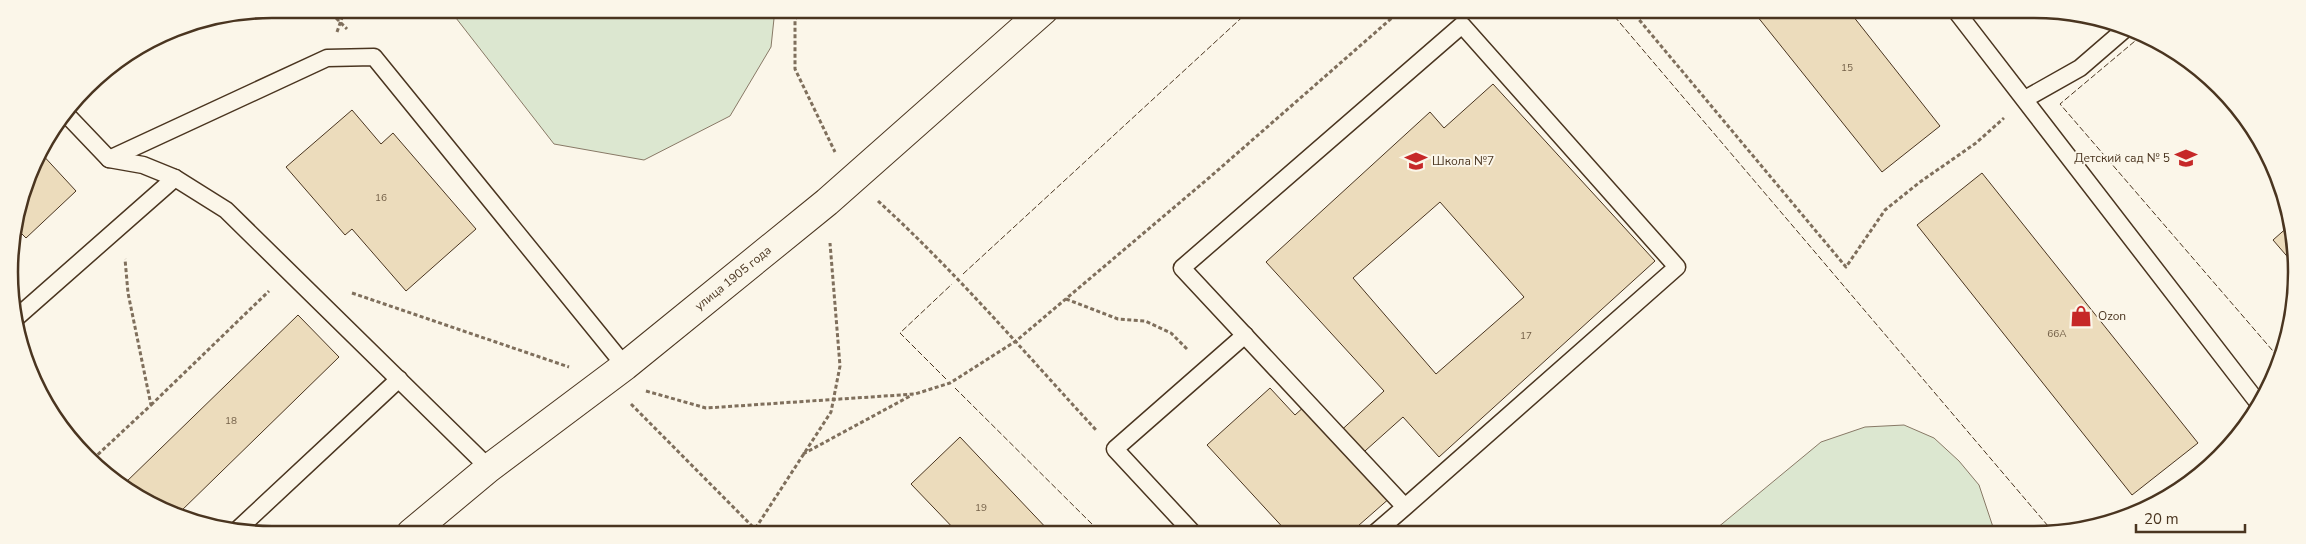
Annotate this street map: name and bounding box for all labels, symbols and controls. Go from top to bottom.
house number: 15 [1841,61,1853,75]
school or university icon: Детский сад № 5 [2173,145,2199,171]
school or university icon: Школа №7 [1403,148,1429,174]
place label: Детский сад № 5 [2074,150,2170,166]
place label: Школа №7 [1432,153,1494,169]
house number: 16 [375,191,387,205]
street label: улица 1905 года [691,242,775,314]
shop icon: Ozon [2068,303,2094,329]
place label: Ozon [2098,308,2126,324]
house number: 66А [2047,327,2067,341]
house number: 17 [1520,329,1532,343]
house number: 18 [225,414,237,428]
house number: 19 [975,501,987,515]
scale bar [2136,502,2245,534]
text: 20 m [2144,509,2179,529]

